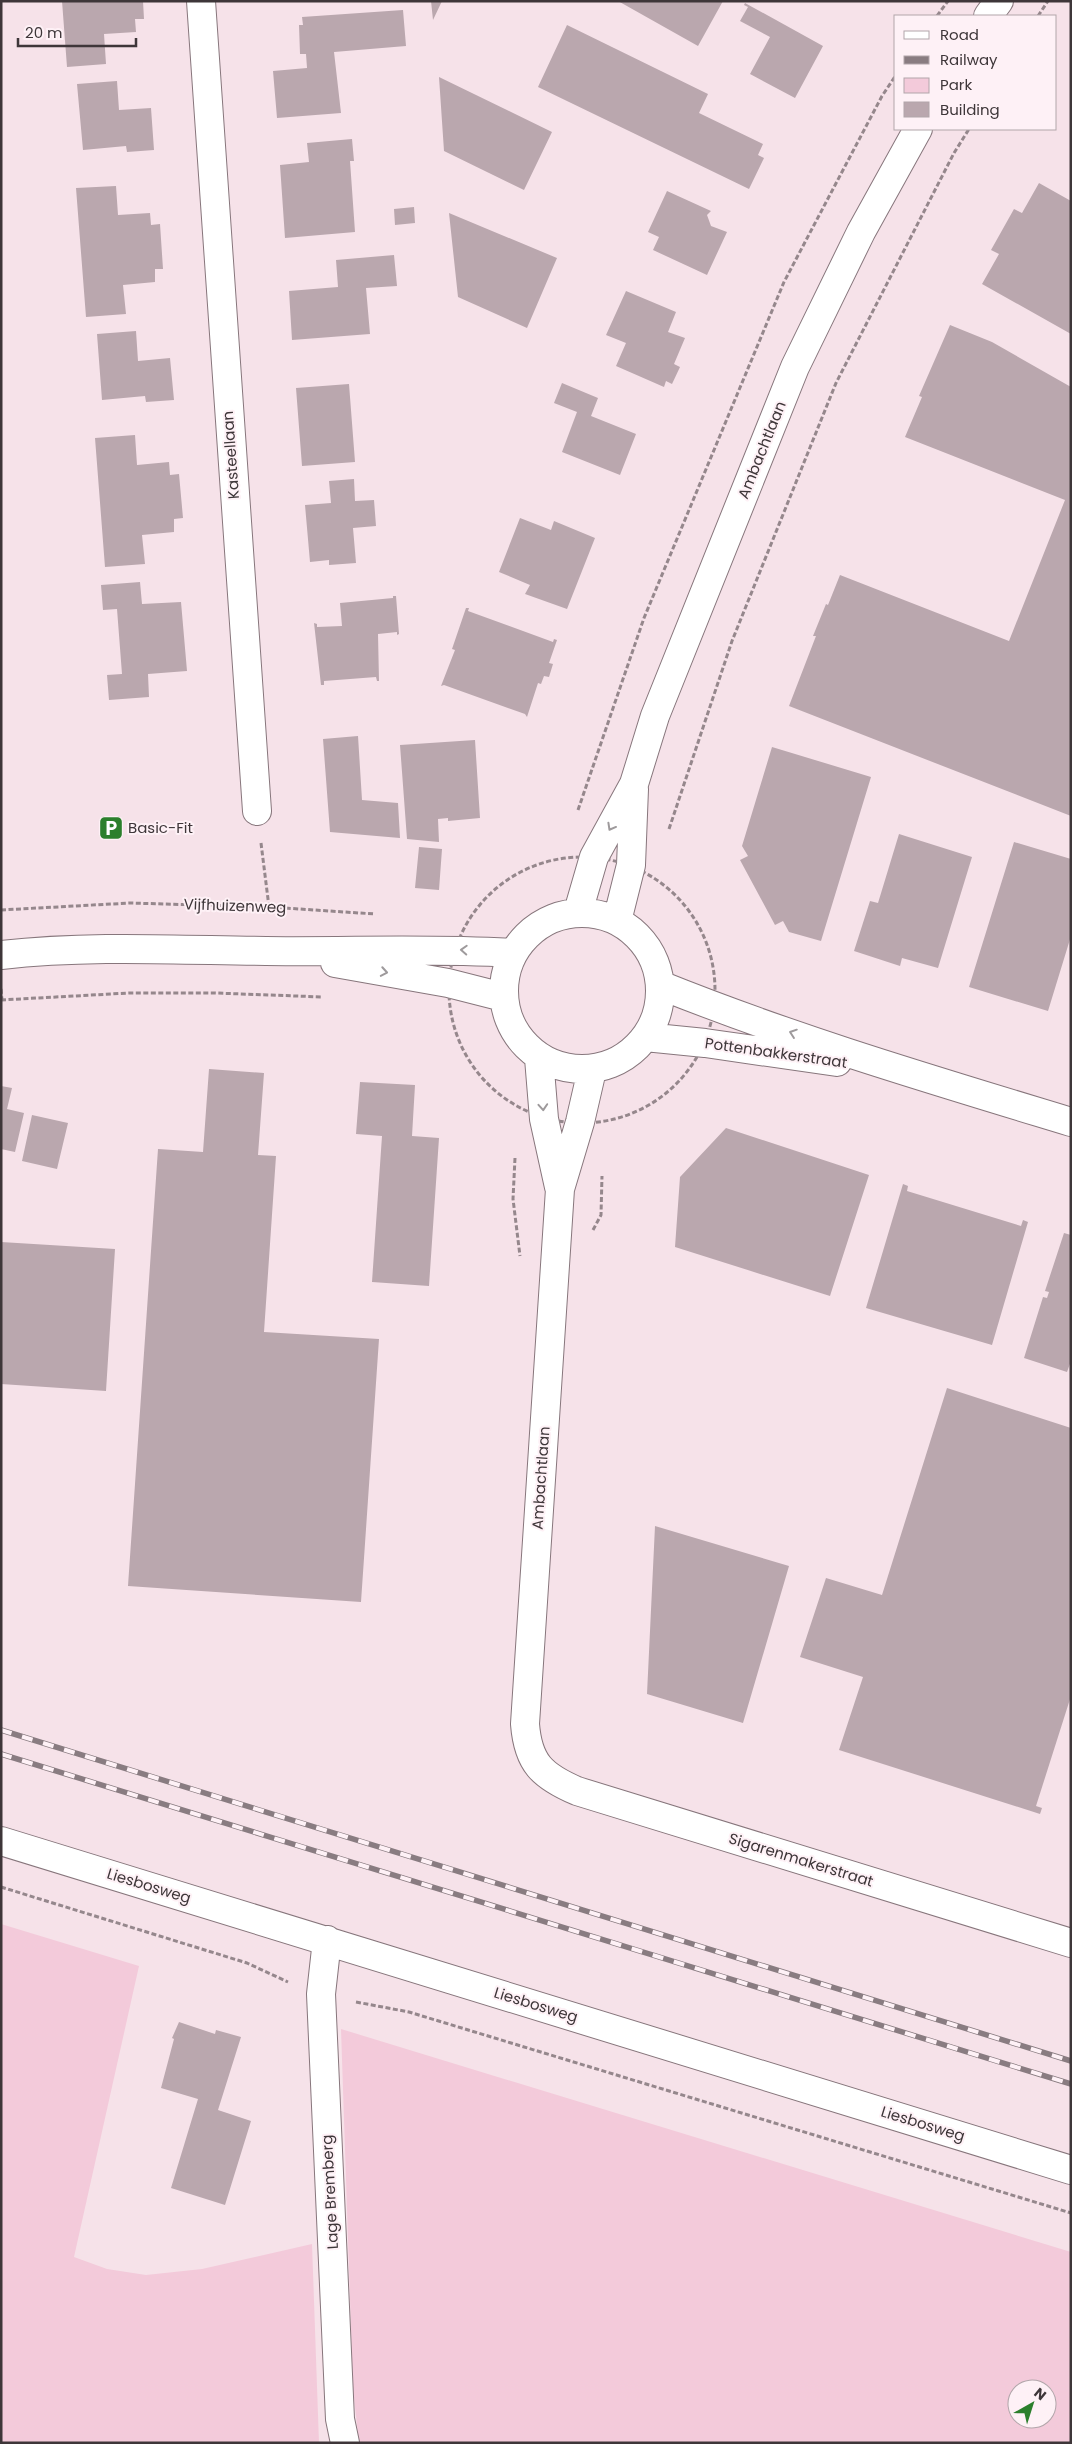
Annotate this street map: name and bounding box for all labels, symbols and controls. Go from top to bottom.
scale bar [18,15,135,47]
legend [894,15,1057,130]
text: 20 m [25,22,63,43]
text: Road [940,24,979,45]
text: Railway [940,49,998,70]
text: Park [940,74,972,95]
text: Building [940,99,1000,120]
street label: Ambachtlaan [732,398,791,502]
street label: Kasteellaan [217,410,244,500]
parking icon: Basic-Fit [98,815,124,841]
place label: Basic-Fit [128,817,193,838]
one-way arrow [607,822,617,831]
street label: Vijfhuizenweg [183,893,287,918]
one-way arrow [460,945,468,956]
one-way arrow [379,966,388,976]
one-way arrow [790,1029,798,1039]
street label: Pottenbakkerstraat [704,1032,849,1073]
one-way arrow [537,1103,548,1111]
street label: Ambachtlaan [526,1426,555,1530]
street label: Sigarenmakerstraat [726,1828,876,1892]
street label: Liesbosweg [105,1863,194,1908]
street label: Liesbosweg [492,1982,581,2027]
street label: Liesbosweg [879,2101,968,2146]
street label: Lage Bremberg [316,2134,343,2250]
north arrow [1007,2379,1057,2429]
text: N [1030,2383,1051,2405]

